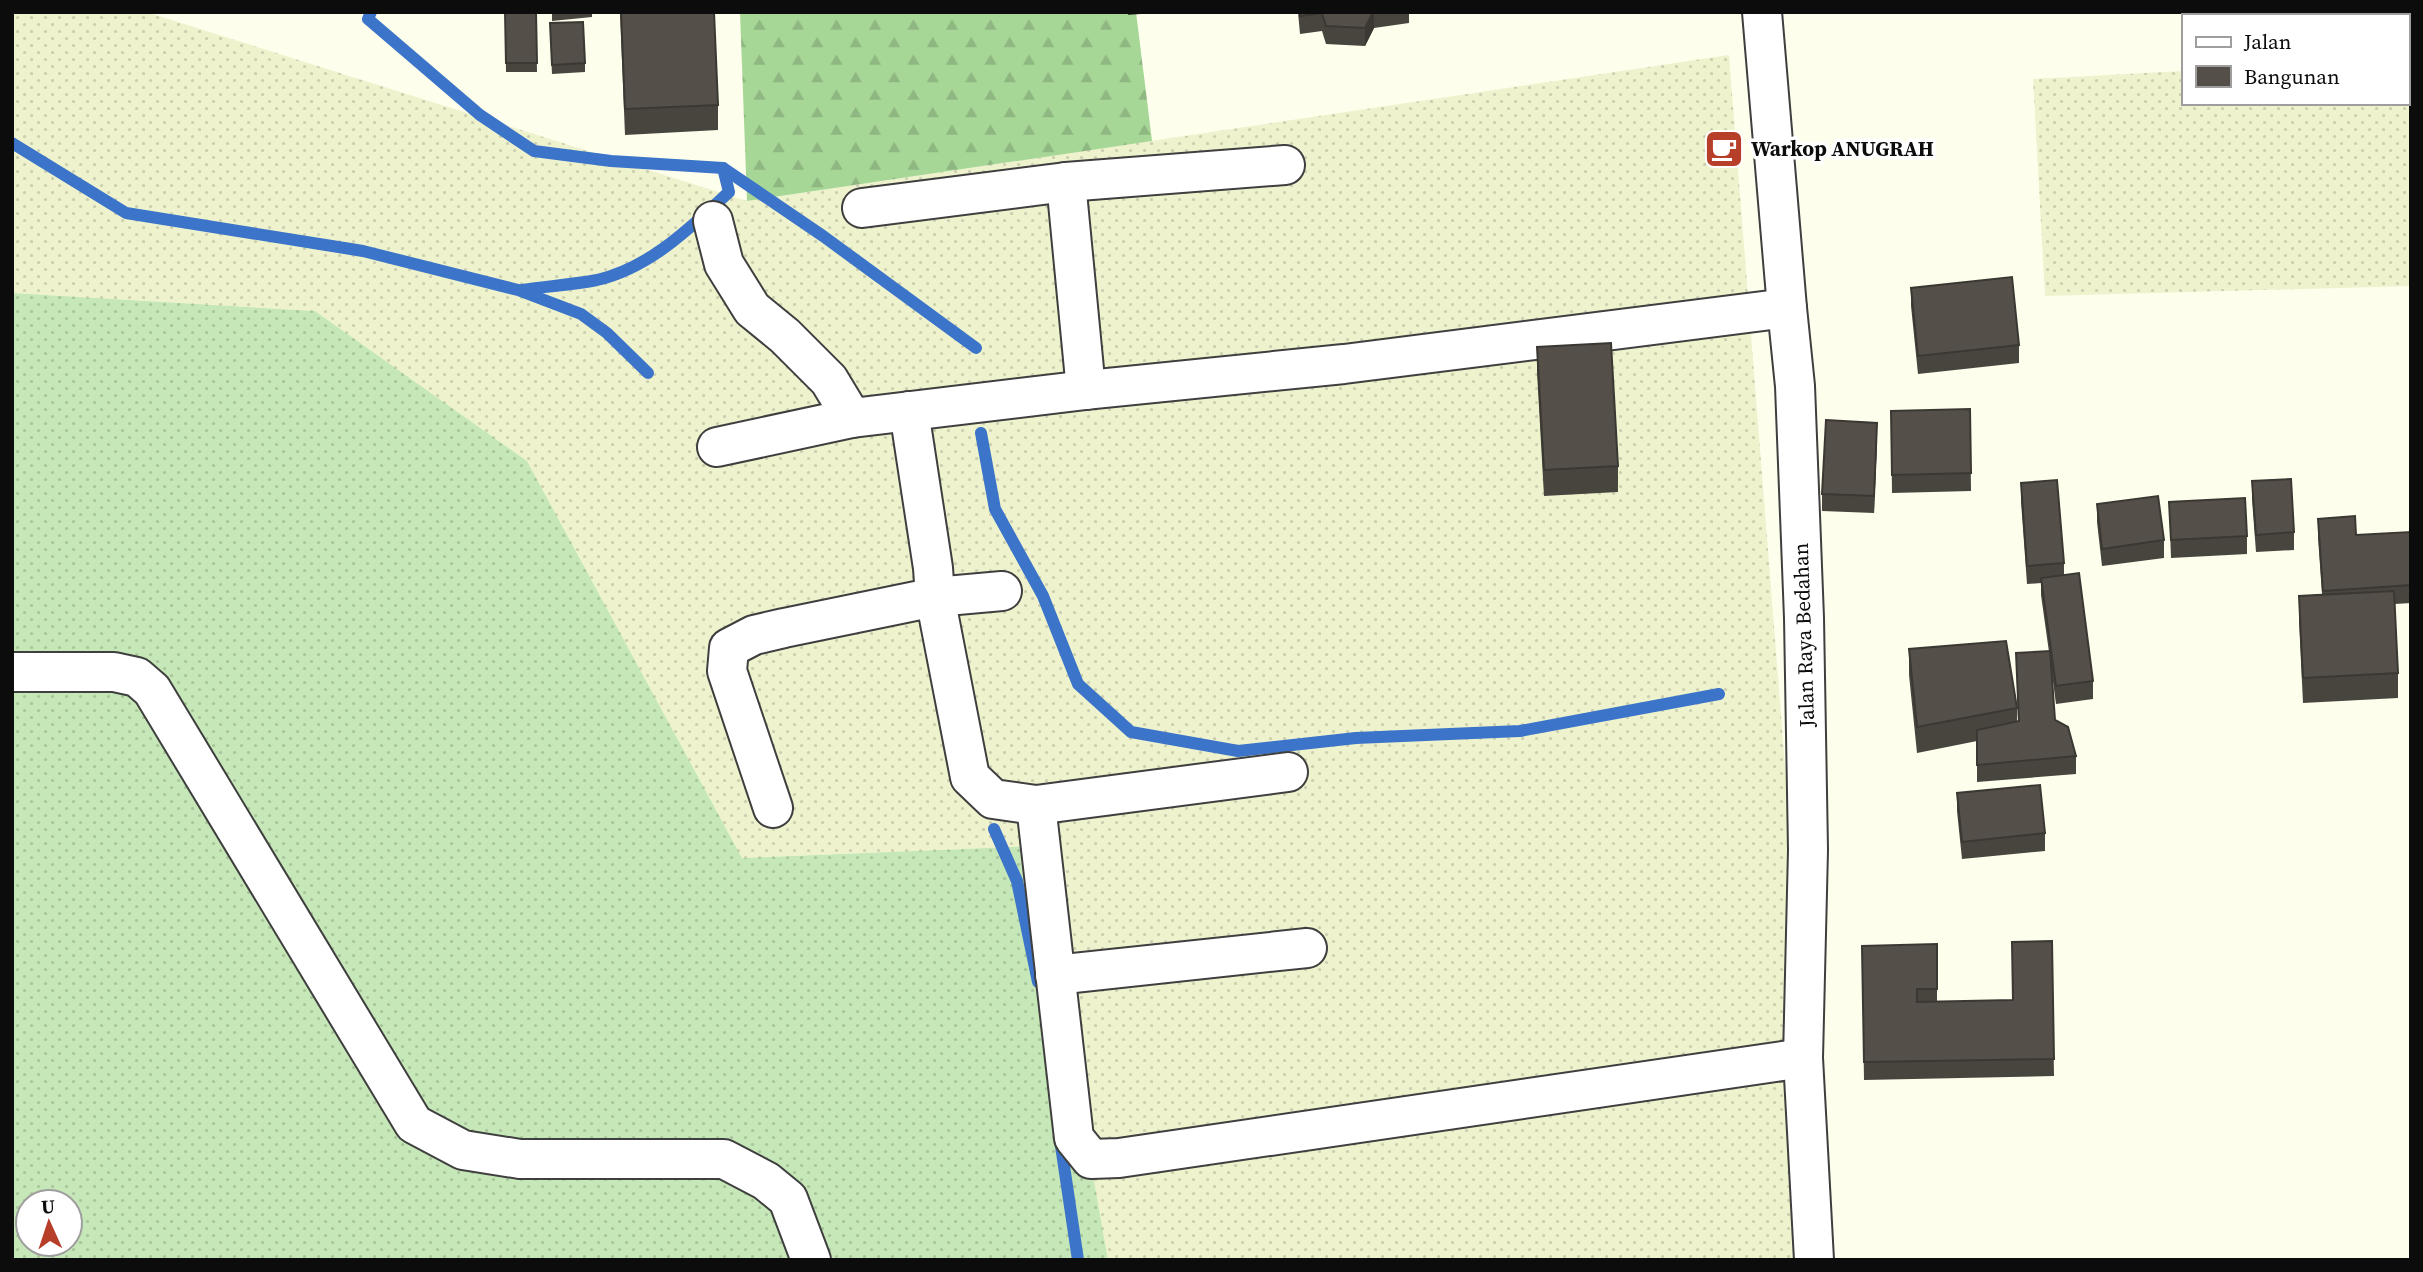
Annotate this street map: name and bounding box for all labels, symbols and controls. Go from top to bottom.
legend [2182,14,2409,105]
text: Jalan [2243,27,2292,56]
text: Bangunan [2244,62,2340,91]
cafe icon: Warkop ANUGRAH [1703,128,1745,170]
place label: Warkop ANUGRAH [1751,134,1934,163]
street label: Jalan Raya Bedahan [1786,542,1821,729]
north arrow [14,1188,84,1258]
text: U [40,1193,56,1219]

